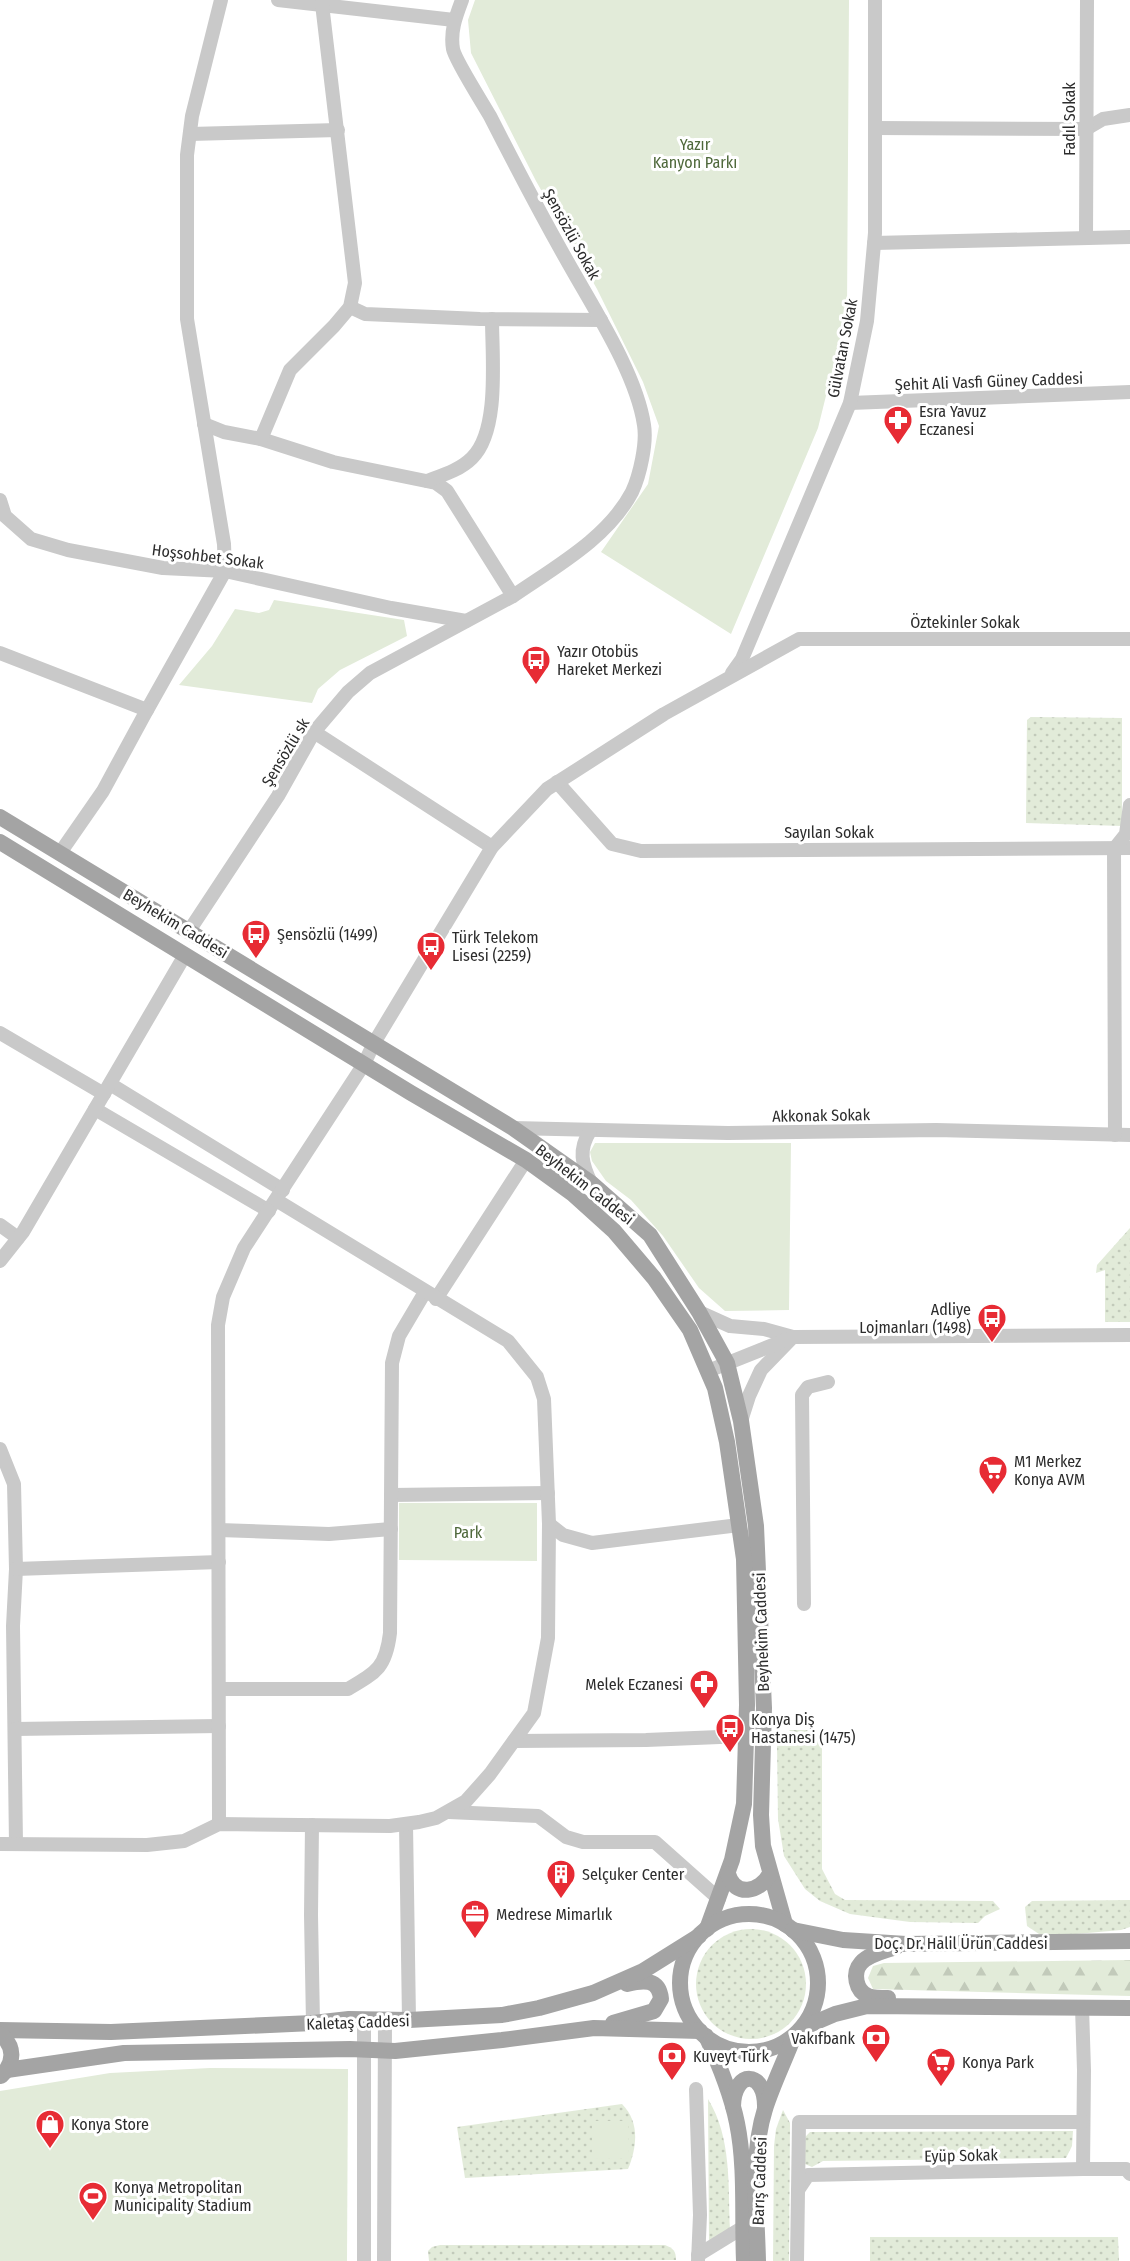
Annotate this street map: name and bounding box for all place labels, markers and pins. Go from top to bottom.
place label: Esra Yavuz Eczanesi [919,402,986,439]
pharmacy icon: Esra Yavuz Eczanesi [882,404,914,446]
place label: Yazır Otobüs Hareket Merkezi [557,642,662,679]
bus stop icon: Yazır Otobüs Hareket Merkezi [520,644,552,686]
bus stop icon: Şensözlü (1499) [240,918,272,960]
place label: Şensözlü (1499) [277,925,378,944]
place label: Türk Telekom Lisesi (2259) [452,928,538,965]
bus stop icon: Türk Telekom Lisesi (2259) [415,930,447,972]
place label: Adliye Lojmanları (1498) [859,1300,971,1337]
bus stop icon: Adliye Lojmanları (1498) [976,1302,1008,1344]
place label: M1 Merkez Konya AVM [1014,1452,1085,1489]
supermarket icon: M1 Merkez Konya AVM [977,1454,1009,1496]
pharmacy icon: Melek Eczanesi [688,1668,720,1710]
place label: Melek Eczanesi [585,1675,683,1694]
place label: Konya Diş Hastanesi (1475) [751,1710,856,1747]
bus stop icon: Konya Diş Hastanesi (1475) [714,1712,746,1754]
building icon: Selçuker Center [545,1858,577,1900]
place label: Selçuker Center [582,1865,685,1884]
office icon: Medrese Mimarlık [459,1898,491,1940]
place label: Medrese Mimarlık [496,1905,613,1924]
bank icon: Vakıfbank [860,2022,892,2064]
place label: Vakıfbank [791,2029,856,2048]
bank icon: Kuveyt Türk [656,2040,688,2082]
supermarket icon: Konya Park [925,2046,957,2088]
place label: Kuveyt Türk [693,2047,769,2066]
place label: Konya Park [962,2053,1034,2072]
shop icon: Konya Store [34,2108,66,2150]
place label: Konya Store [71,2115,149,2134]
place label: Konya Metropolitan Municipality Stadium [114,2178,252,2215]
sports icon: Konya Metropolitan Municipality Stadium [77,2180,109,2222]

